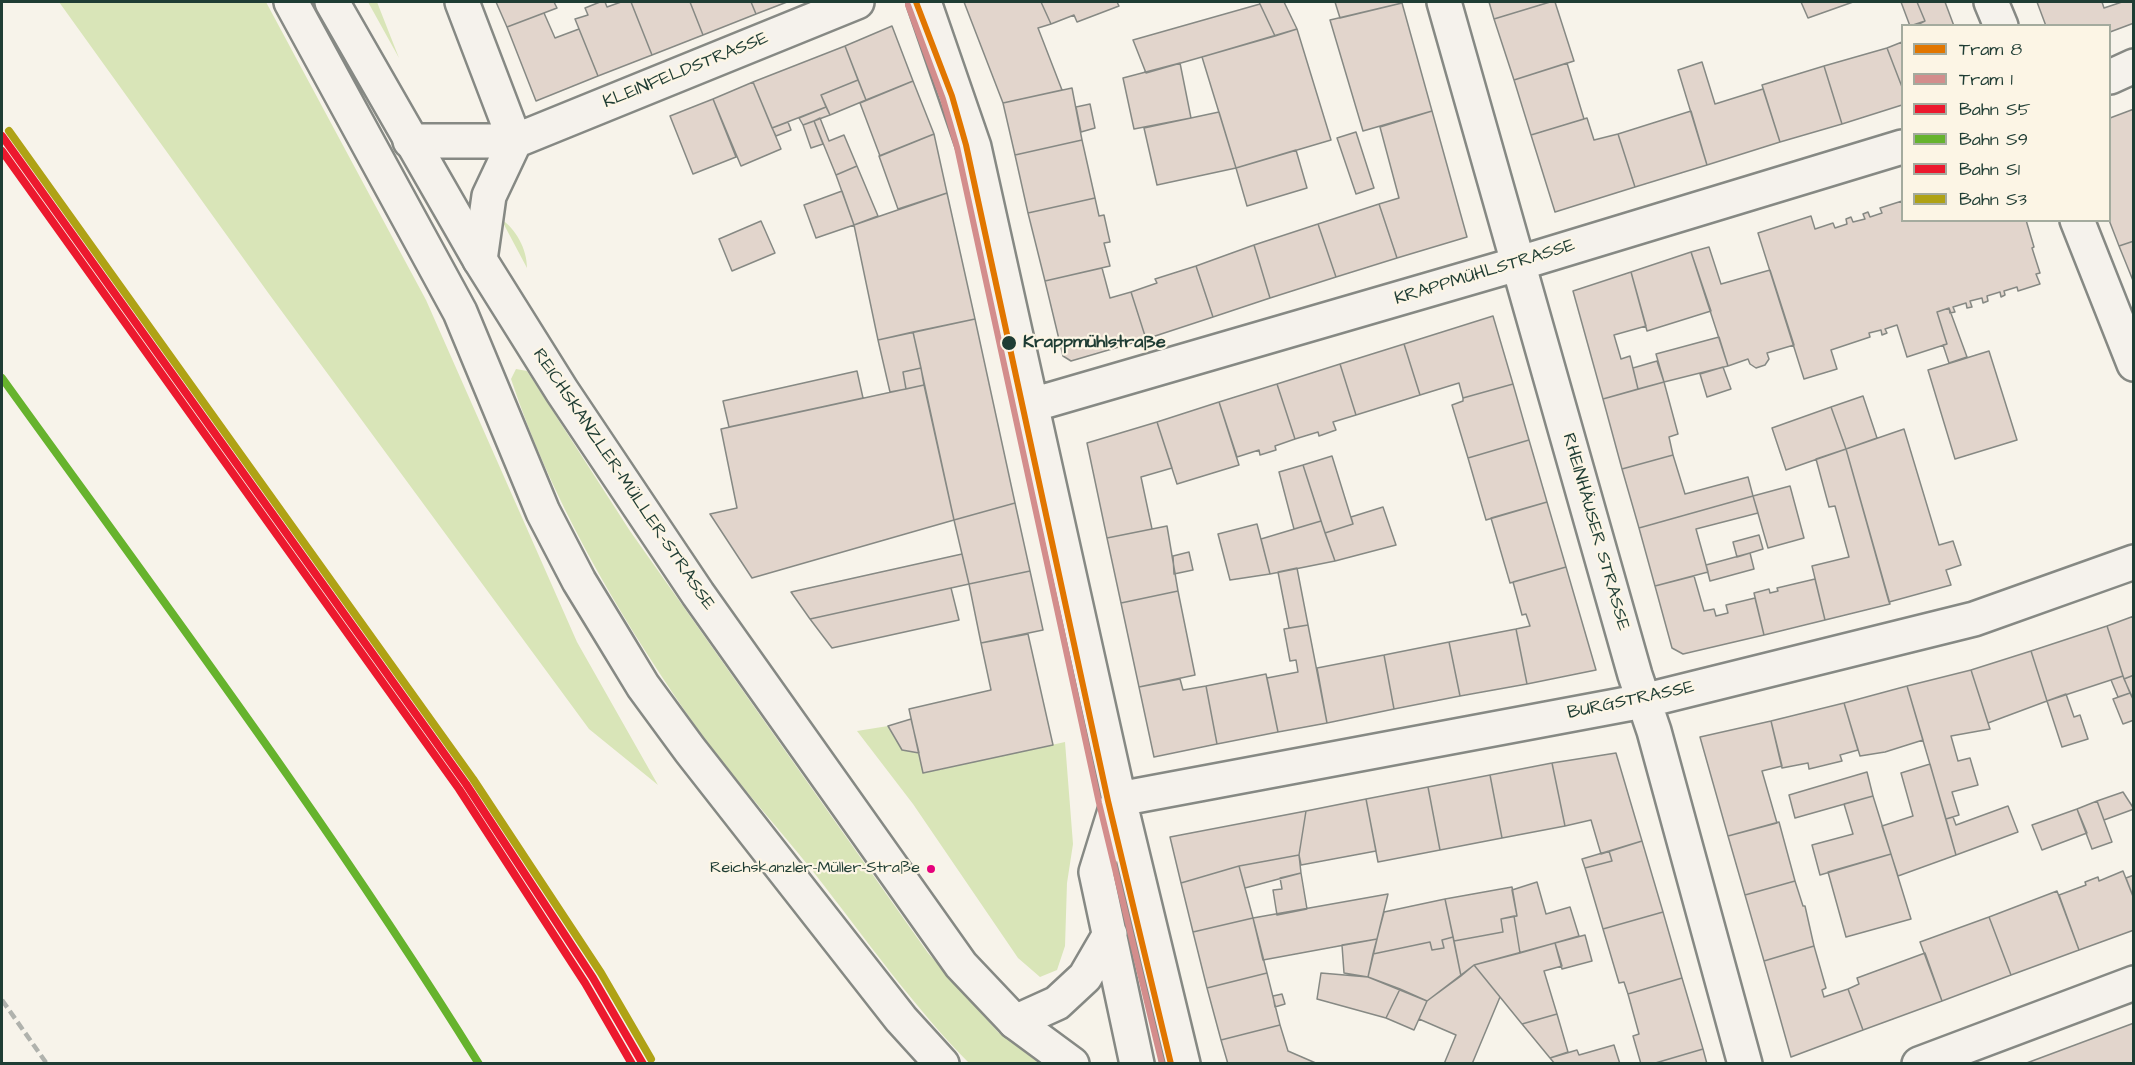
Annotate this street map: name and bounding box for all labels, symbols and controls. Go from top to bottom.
legend [1901,24,2111,222]
street label: KLEINFELDSTRASSE [600,28,772,114]
text: Tram 8 [1959,37,2022,62]
text: Tram 1 [1959,67,2013,92]
text: Bahn S5 [1959,97,2030,122]
text: Bahn S9 [1959,127,2028,152]
text: Bahn S1 [1959,157,2020,182]
text: Bahn S3 [1959,187,2027,212]
street label: KRAPPMÜHLSTRASSE [1392,235,1578,311]
place label: Krappmühlstraße [1023,332,1166,354]
marker: Krappmühlstraße [1000,334,1018,352]
street label: REICHSKANZLER-MÜLLER-STRASSE [527,345,719,615]
street label: RHEINHÄUSER STRASSE [1556,431,1634,633]
street label: BURGSTRASSE [1566,677,1696,725]
place label: Reichskanzler-Müller-Straße [710,859,920,879]
marker: Reichskanzler-Müller-Straße [925,863,937,875]

